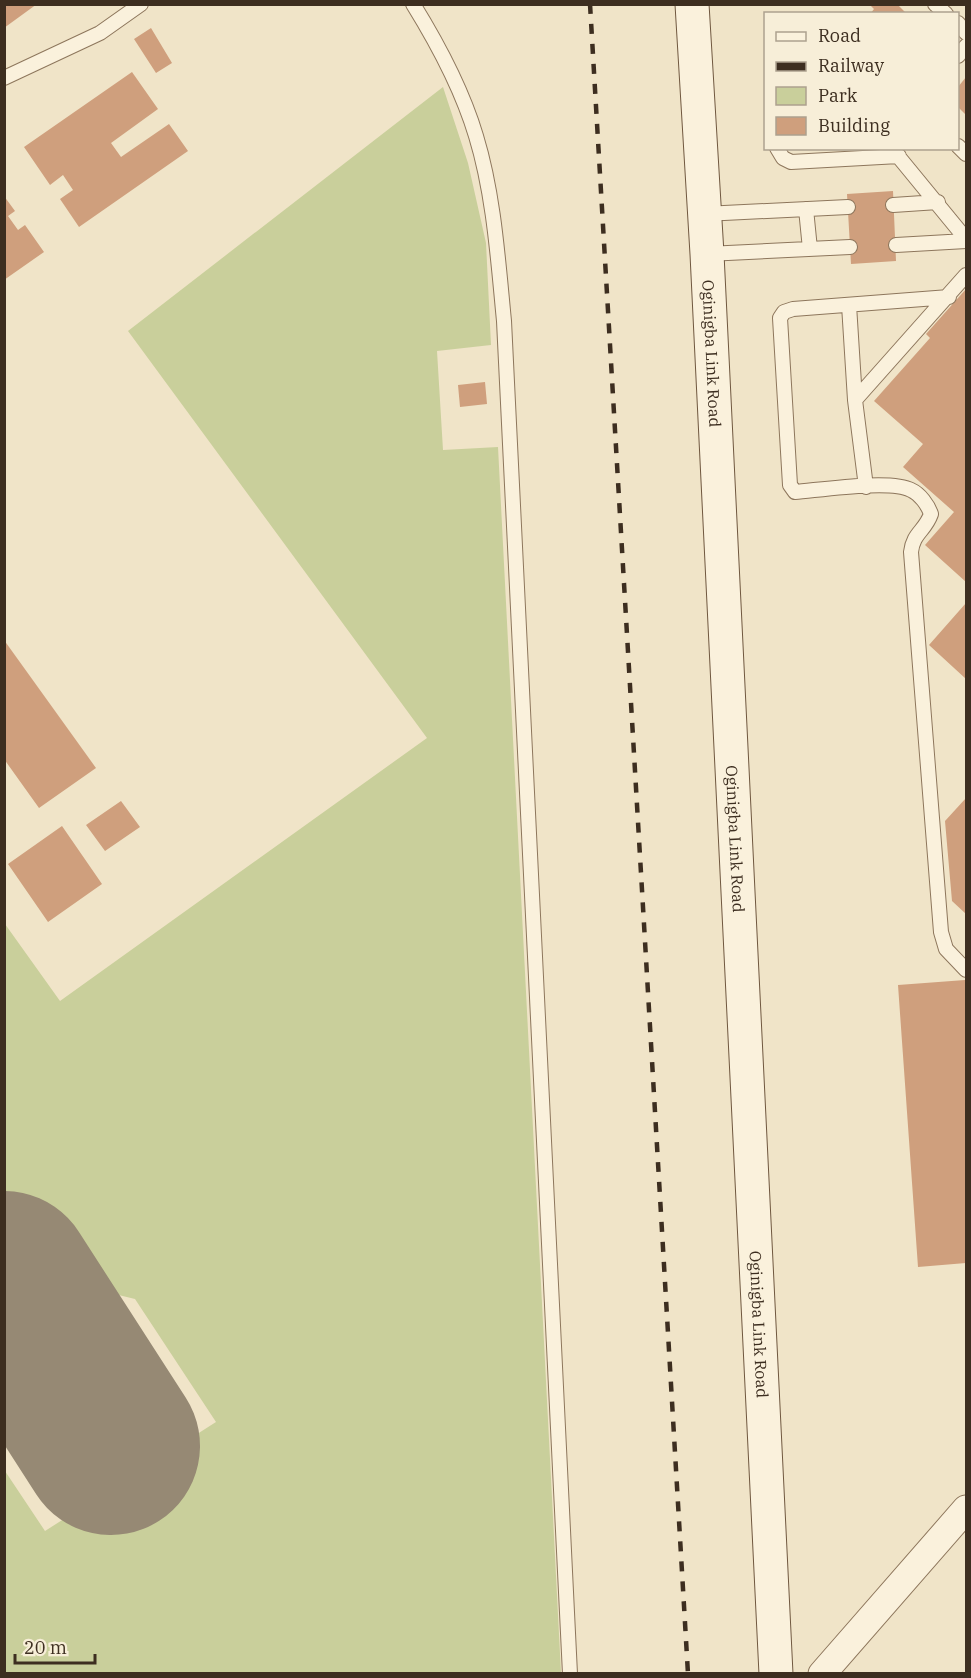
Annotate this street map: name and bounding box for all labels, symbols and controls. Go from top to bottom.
legend [764,12,959,150]
text: Road [818,24,861,47]
text: Railway [818,54,884,77]
text: Park [818,84,858,107]
text: Building [818,114,890,137]
street label: Oginigba Link Road [698,279,725,428]
street label: Oginigba Link Road [722,765,749,913]
street label: Oginigba Link Road [745,1250,773,1399]
scale bar [15,1627,94,1665]
text: 20 m [24,1636,67,1659]

